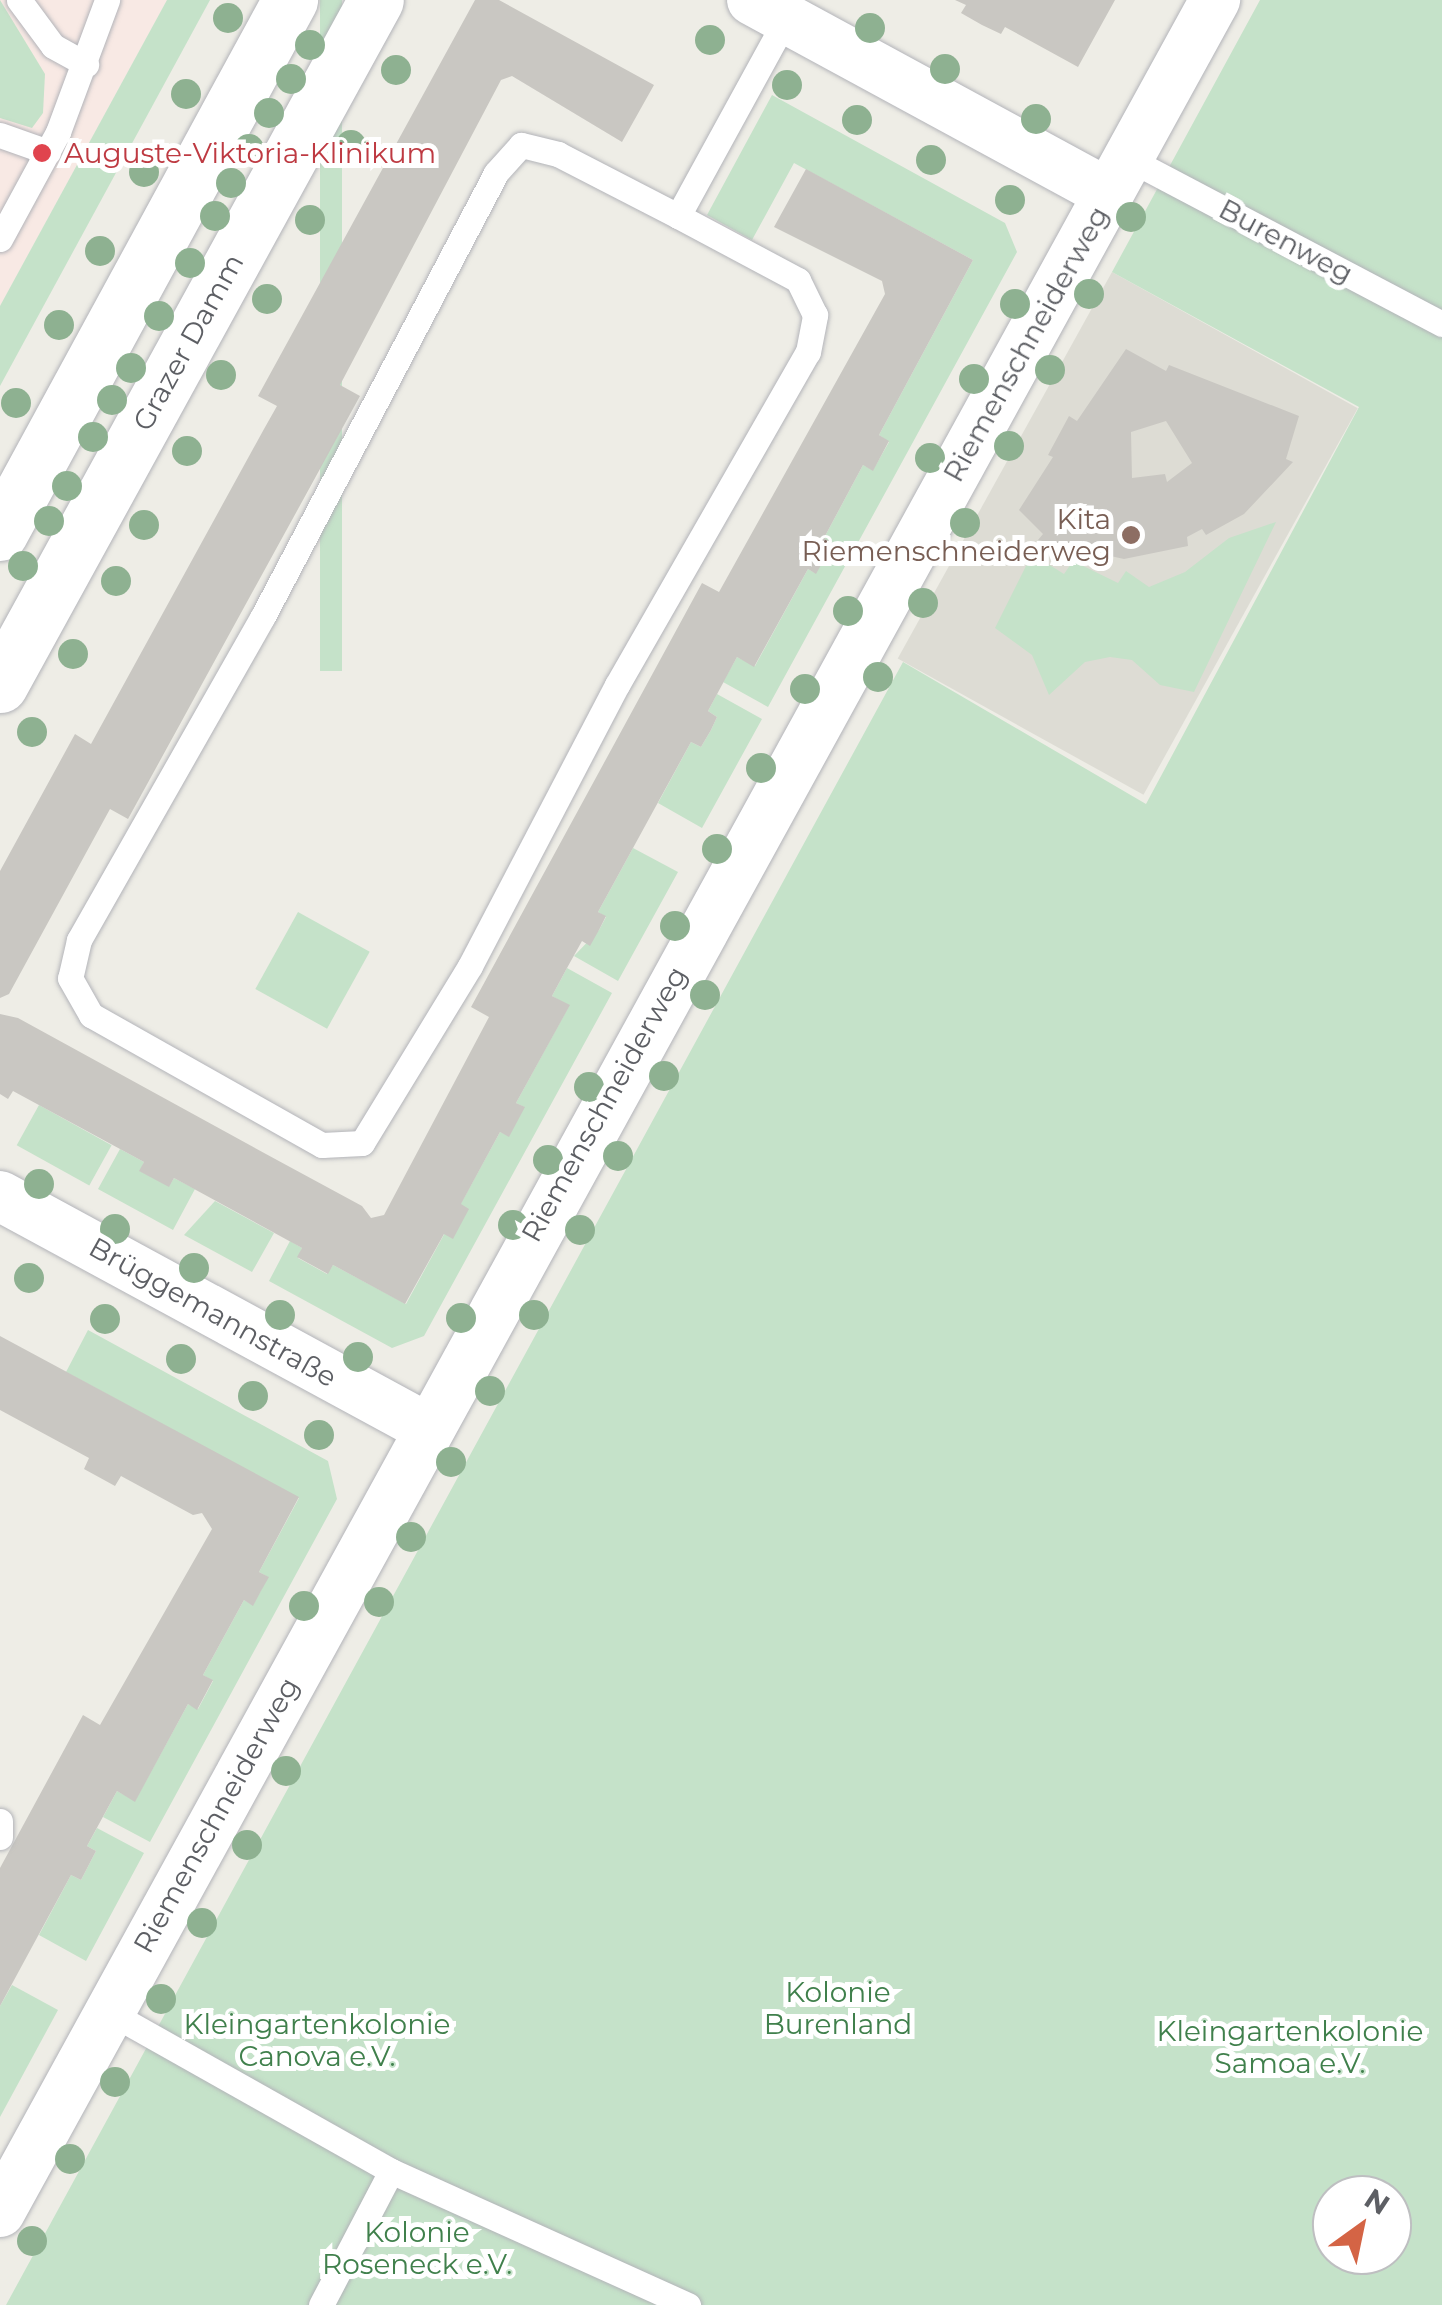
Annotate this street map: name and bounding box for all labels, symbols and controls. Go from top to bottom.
place label: Auguste-Viktoria-Klinikum [64,136,436,170]
marker: Auguste-Viktoria-Klinikum [29,140,55,166]
street label: Burenweg [1213,192,1359,290]
street label: Riemenschneiderweg [936,200,1116,488]
street label: Grazer Damm [126,248,250,436]
place label: Kita Riemenschneiderweg [801,502,1111,568]
marker: Kita Riemenschneiderweg [1120,524,1142,546]
street label: Riemenschneiderweg [514,960,694,1248]
street label: Brüggemannstraße [83,1230,343,1394]
street label: Riemenschneiderweg [126,1671,306,1959]
park label: Kolonie Burenland [764,1975,912,2041]
park label: Kleingartenkolonie Canova e.V. [183,2007,451,2073]
park label: Kleingartenkolonie Samoa e.V. [1156,2014,1424,2080]
north arrow [1312,2175,1412,2275]
text: N [1359,2181,1396,2222]
park label: Kolonie Roseneck e.V. [322,2215,512,2281]

